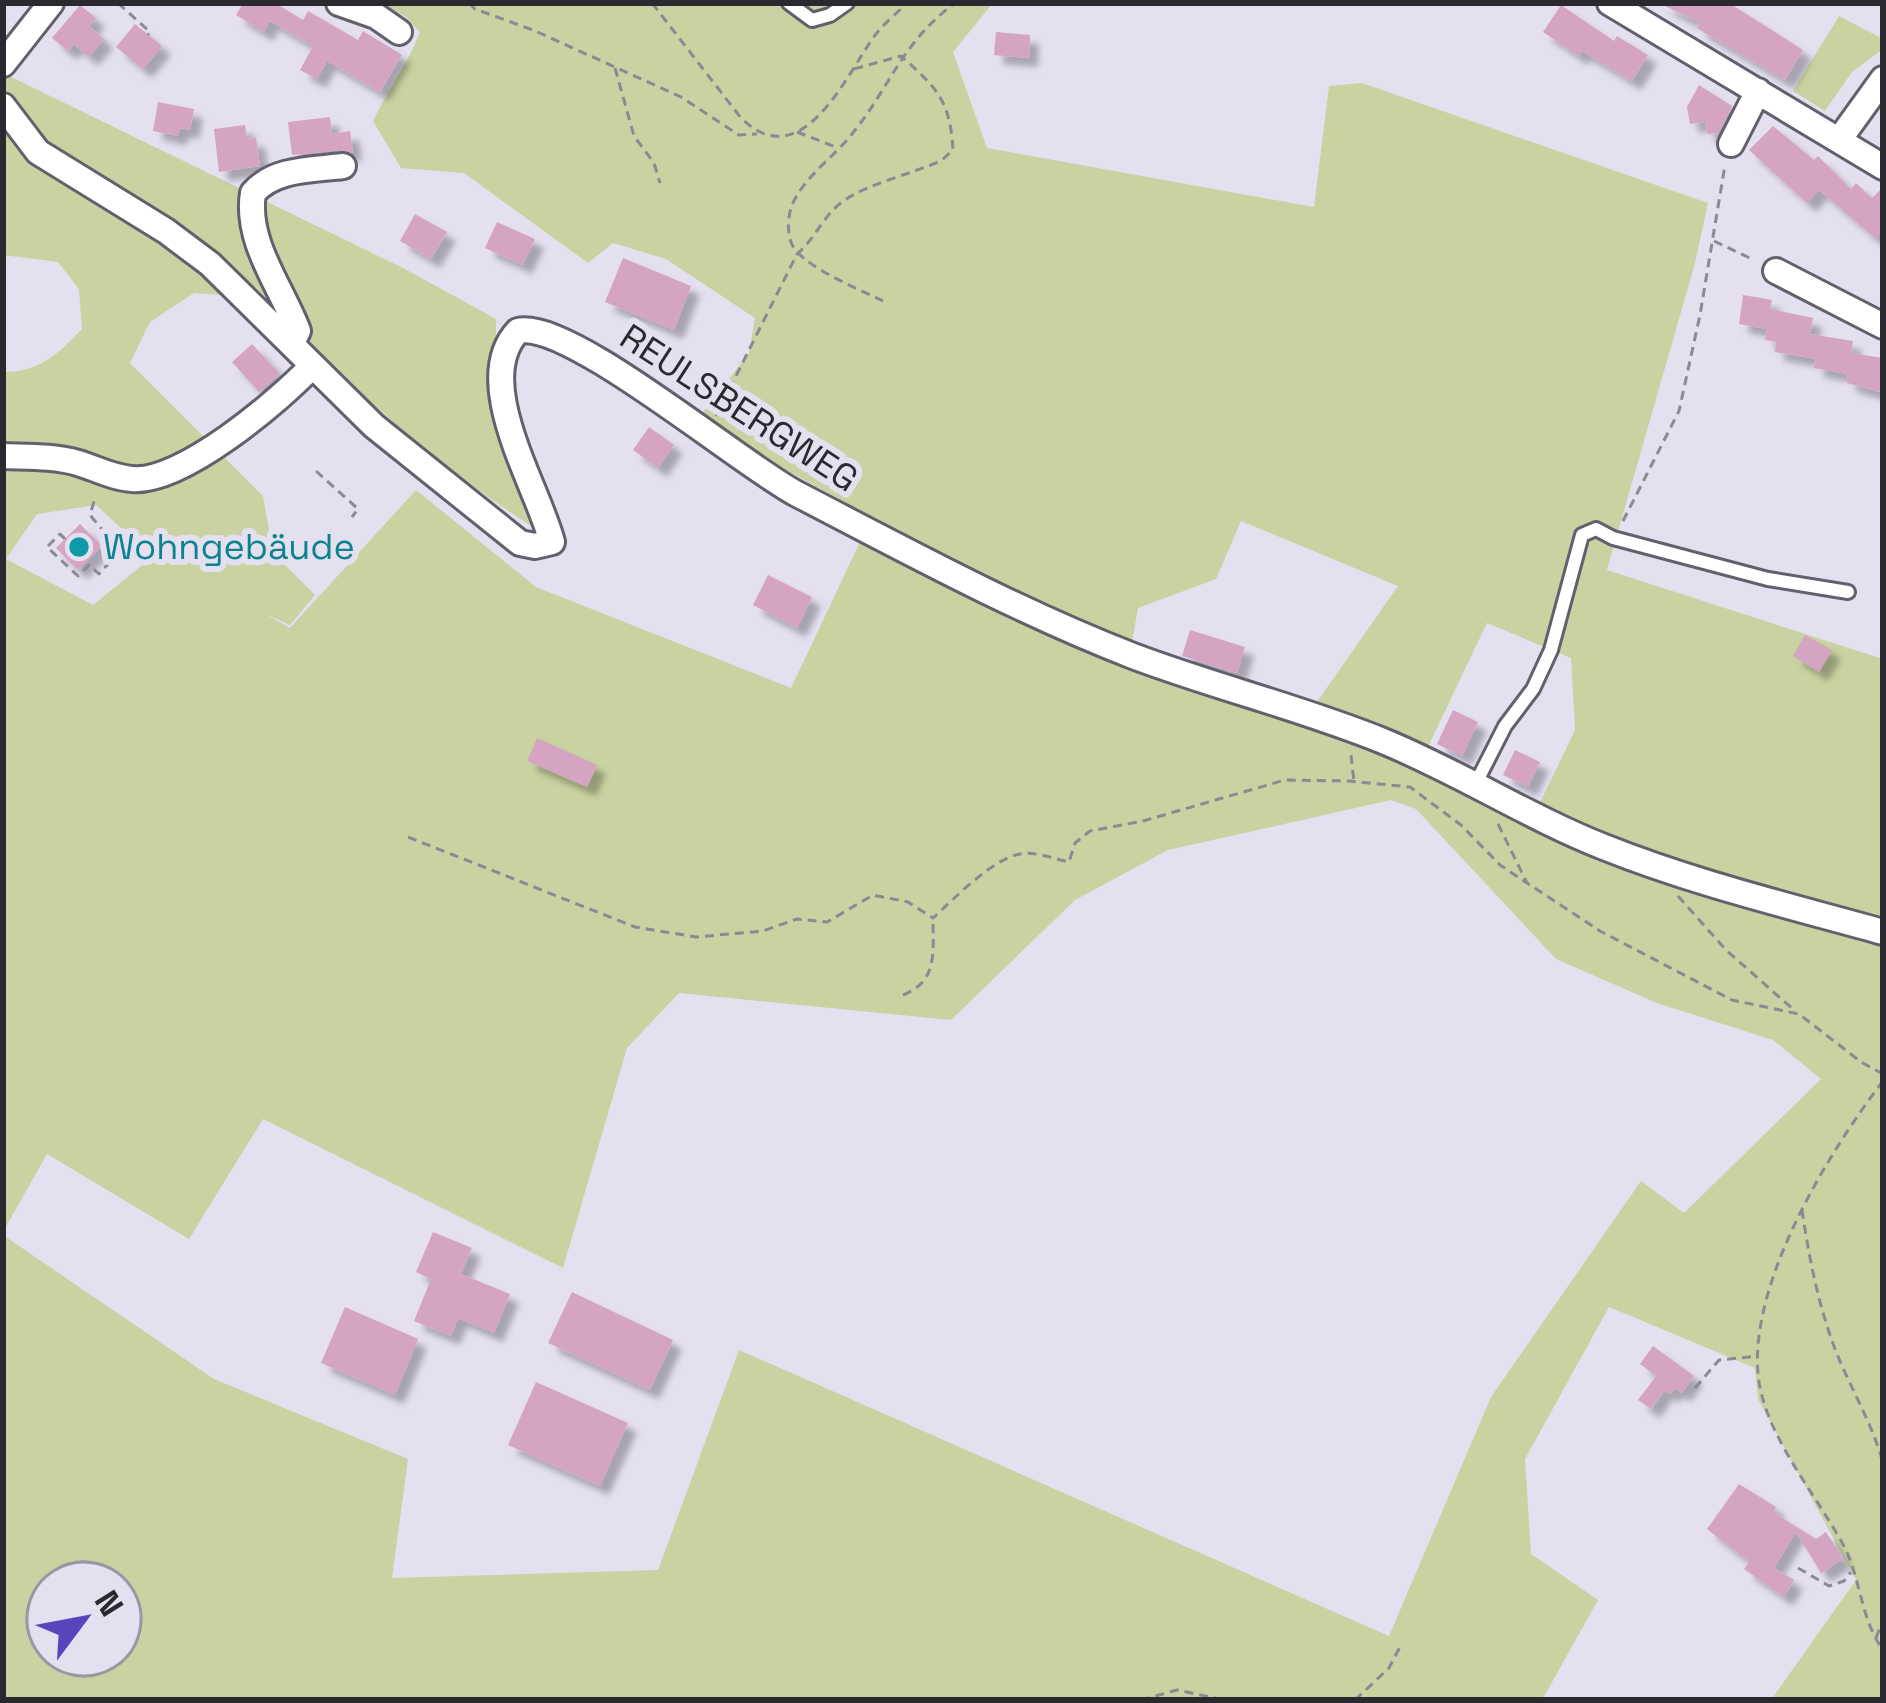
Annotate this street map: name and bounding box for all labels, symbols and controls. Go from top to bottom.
street label: REULSBERGWEG [611,314,867,502]
place label: Wohngebäude [103,524,355,570]
marker: Wohngebäude [66,534,92,560]
north arrow [24,1559,144,1679]
text: N [85,1583,132,1624]

